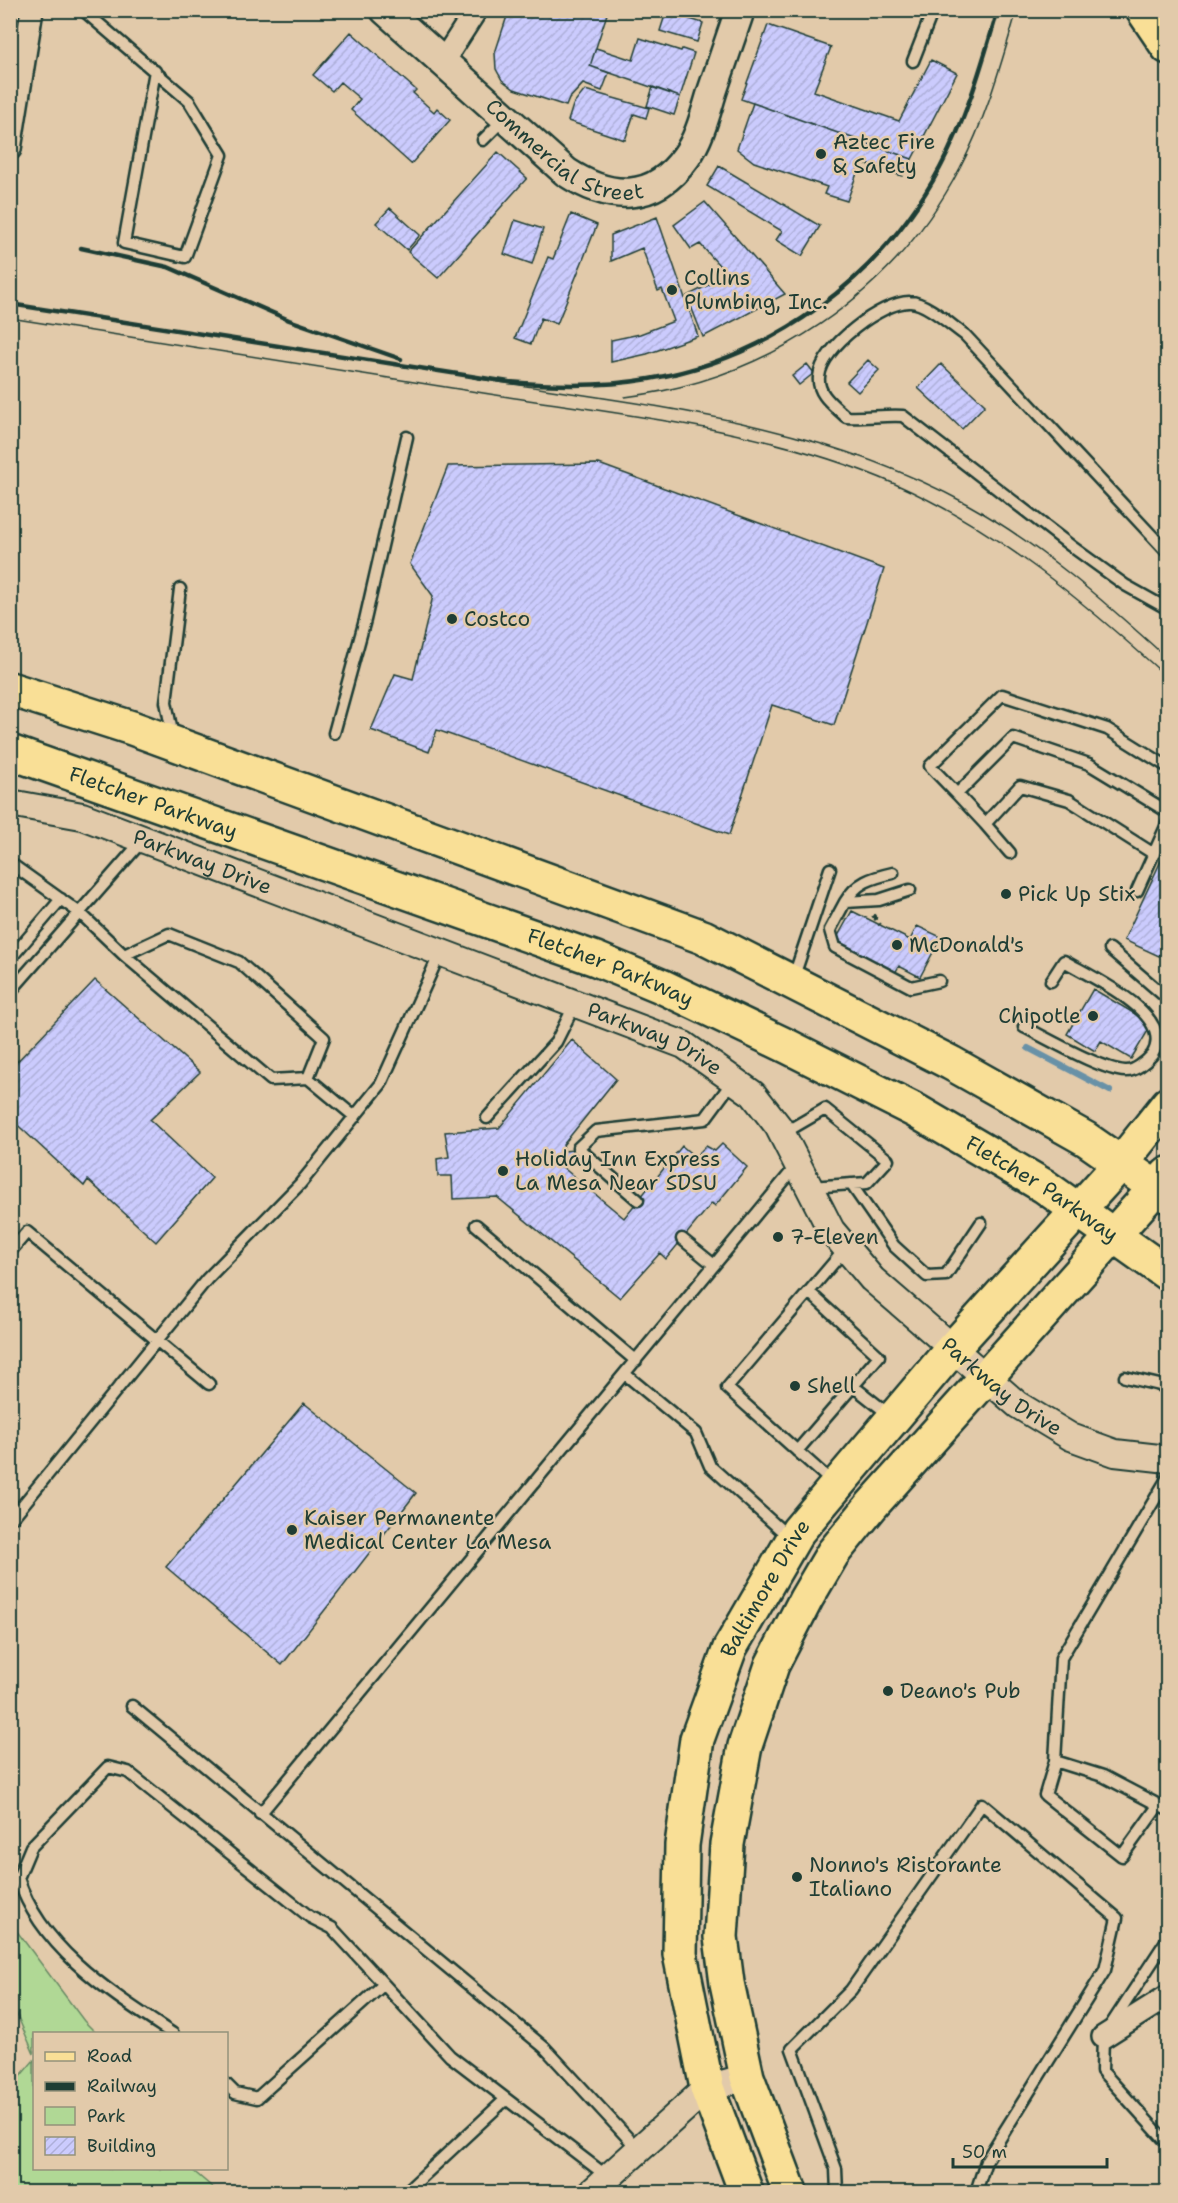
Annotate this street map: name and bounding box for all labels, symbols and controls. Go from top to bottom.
street label: Commercial Street [479,92,646,207]
place label: Aztec Fire & Safety [833,128,935,180]
marker: Aztec Fire & Safety [814,147,828,161]
place label: Collins Plumbing, Inc. [684,264,828,316]
marker: Collins Plumbing, Inc. [665,283,679,297]
place label: Costco [464,605,530,633]
marker: Costco [445,612,459,626]
street label: Fletcher Parkway [65,760,241,845]
street label: Parkway Drive [129,823,276,901]
place label: Pick Up Stix [1018,880,1135,908]
marker: Pick Up Stix [999,887,1013,901]
street label: Fletcher Parkway [523,922,698,1014]
place label: McDonald's [909,931,1024,959]
marker: McDonald's [890,938,904,952]
street label: Parkway Drive [583,996,728,1082]
place label: Chipotle [998,1002,1081,1030]
marker: Chipotle [1086,1009,1100,1023]
street label: Fletcher Parkway [960,1129,1124,1248]
place label: Holiday Inn Express La Mesa Near SDSU [515,1145,720,1197]
marker: Holiday Inn Express La Mesa Near SDSU [496,1164,510,1178]
place label: 7-Eleven [790,1223,879,1251]
marker: 7-Eleven [771,1230,785,1244]
street label: Parkway Drive [935,1331,1067,1442]
place label: Shell [807,1372,856,1400]
marker: Shell [788,1379,802,1393]
place label: Kaiser Permanente Medical Center La Mesa [304,1504,551,1556]
street label: Baltimore Drive [714,1513,816,1661]
marker: Kaiser Permanente Medical Center La Mesa [285,1523,299,1537]
place label: Deano's Pub [900,1677,1021,1705]
marker: Deano's Pub [881,1684,895,1698]
place label: Nonno's Ristorante Italiano [809,1851,1002,1903]
marker: Nonno's Ristorante Italiano [790,1870,804,1884]
legend [33,2032,228,2170]
text: Road [87,2044,132,2068]
text: Railway [87,2074,157,2098]
text: Park [87,2104,126,2128]
scale bar [953,2131,1108,2169]
text: Building [87,2134,156,2158]
text: 50 m [962,2140,1007,2164]

